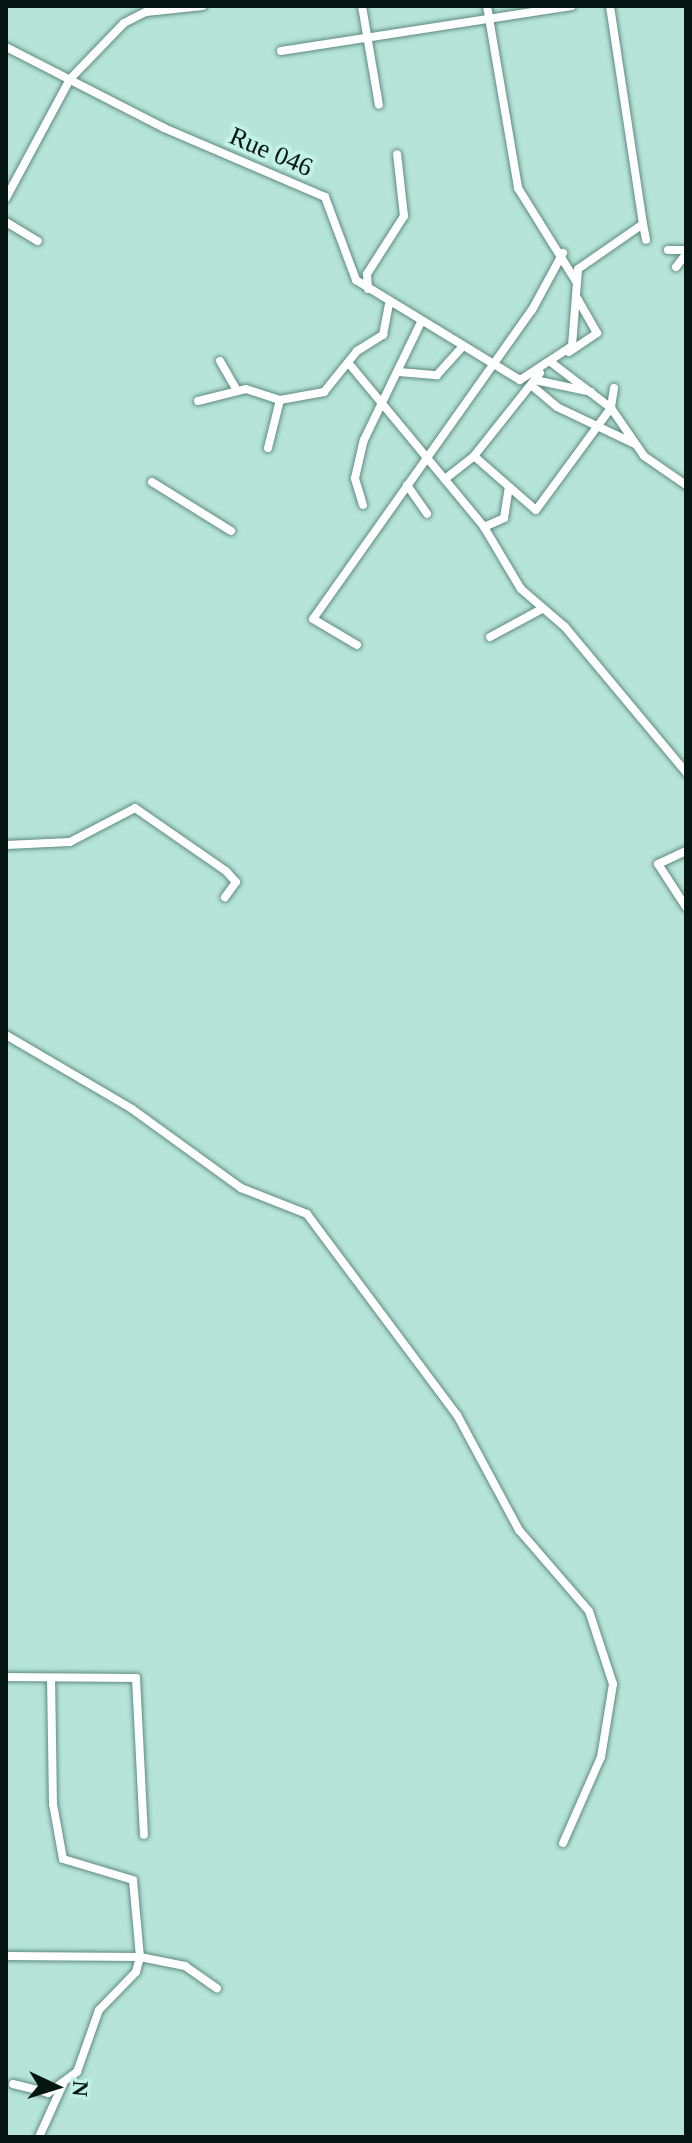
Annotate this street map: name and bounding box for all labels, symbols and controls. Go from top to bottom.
street label: Rue 046 [225,121,317,183]
north arrow [16,2047,96,2127]
text: N [67,2080,93,2097]

